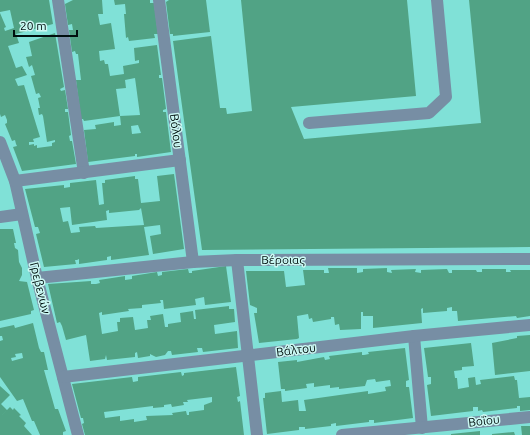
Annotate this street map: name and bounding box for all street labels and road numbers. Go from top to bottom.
street label: Βόλου [168,113,185,149]
street label: Βέροιας [261,253,305,267]
street label: Γρεβενών [28,261,53,315]
street label: Βάλτου [275,341,316,358]
street label: Βοΐου [468,412,500,429]

